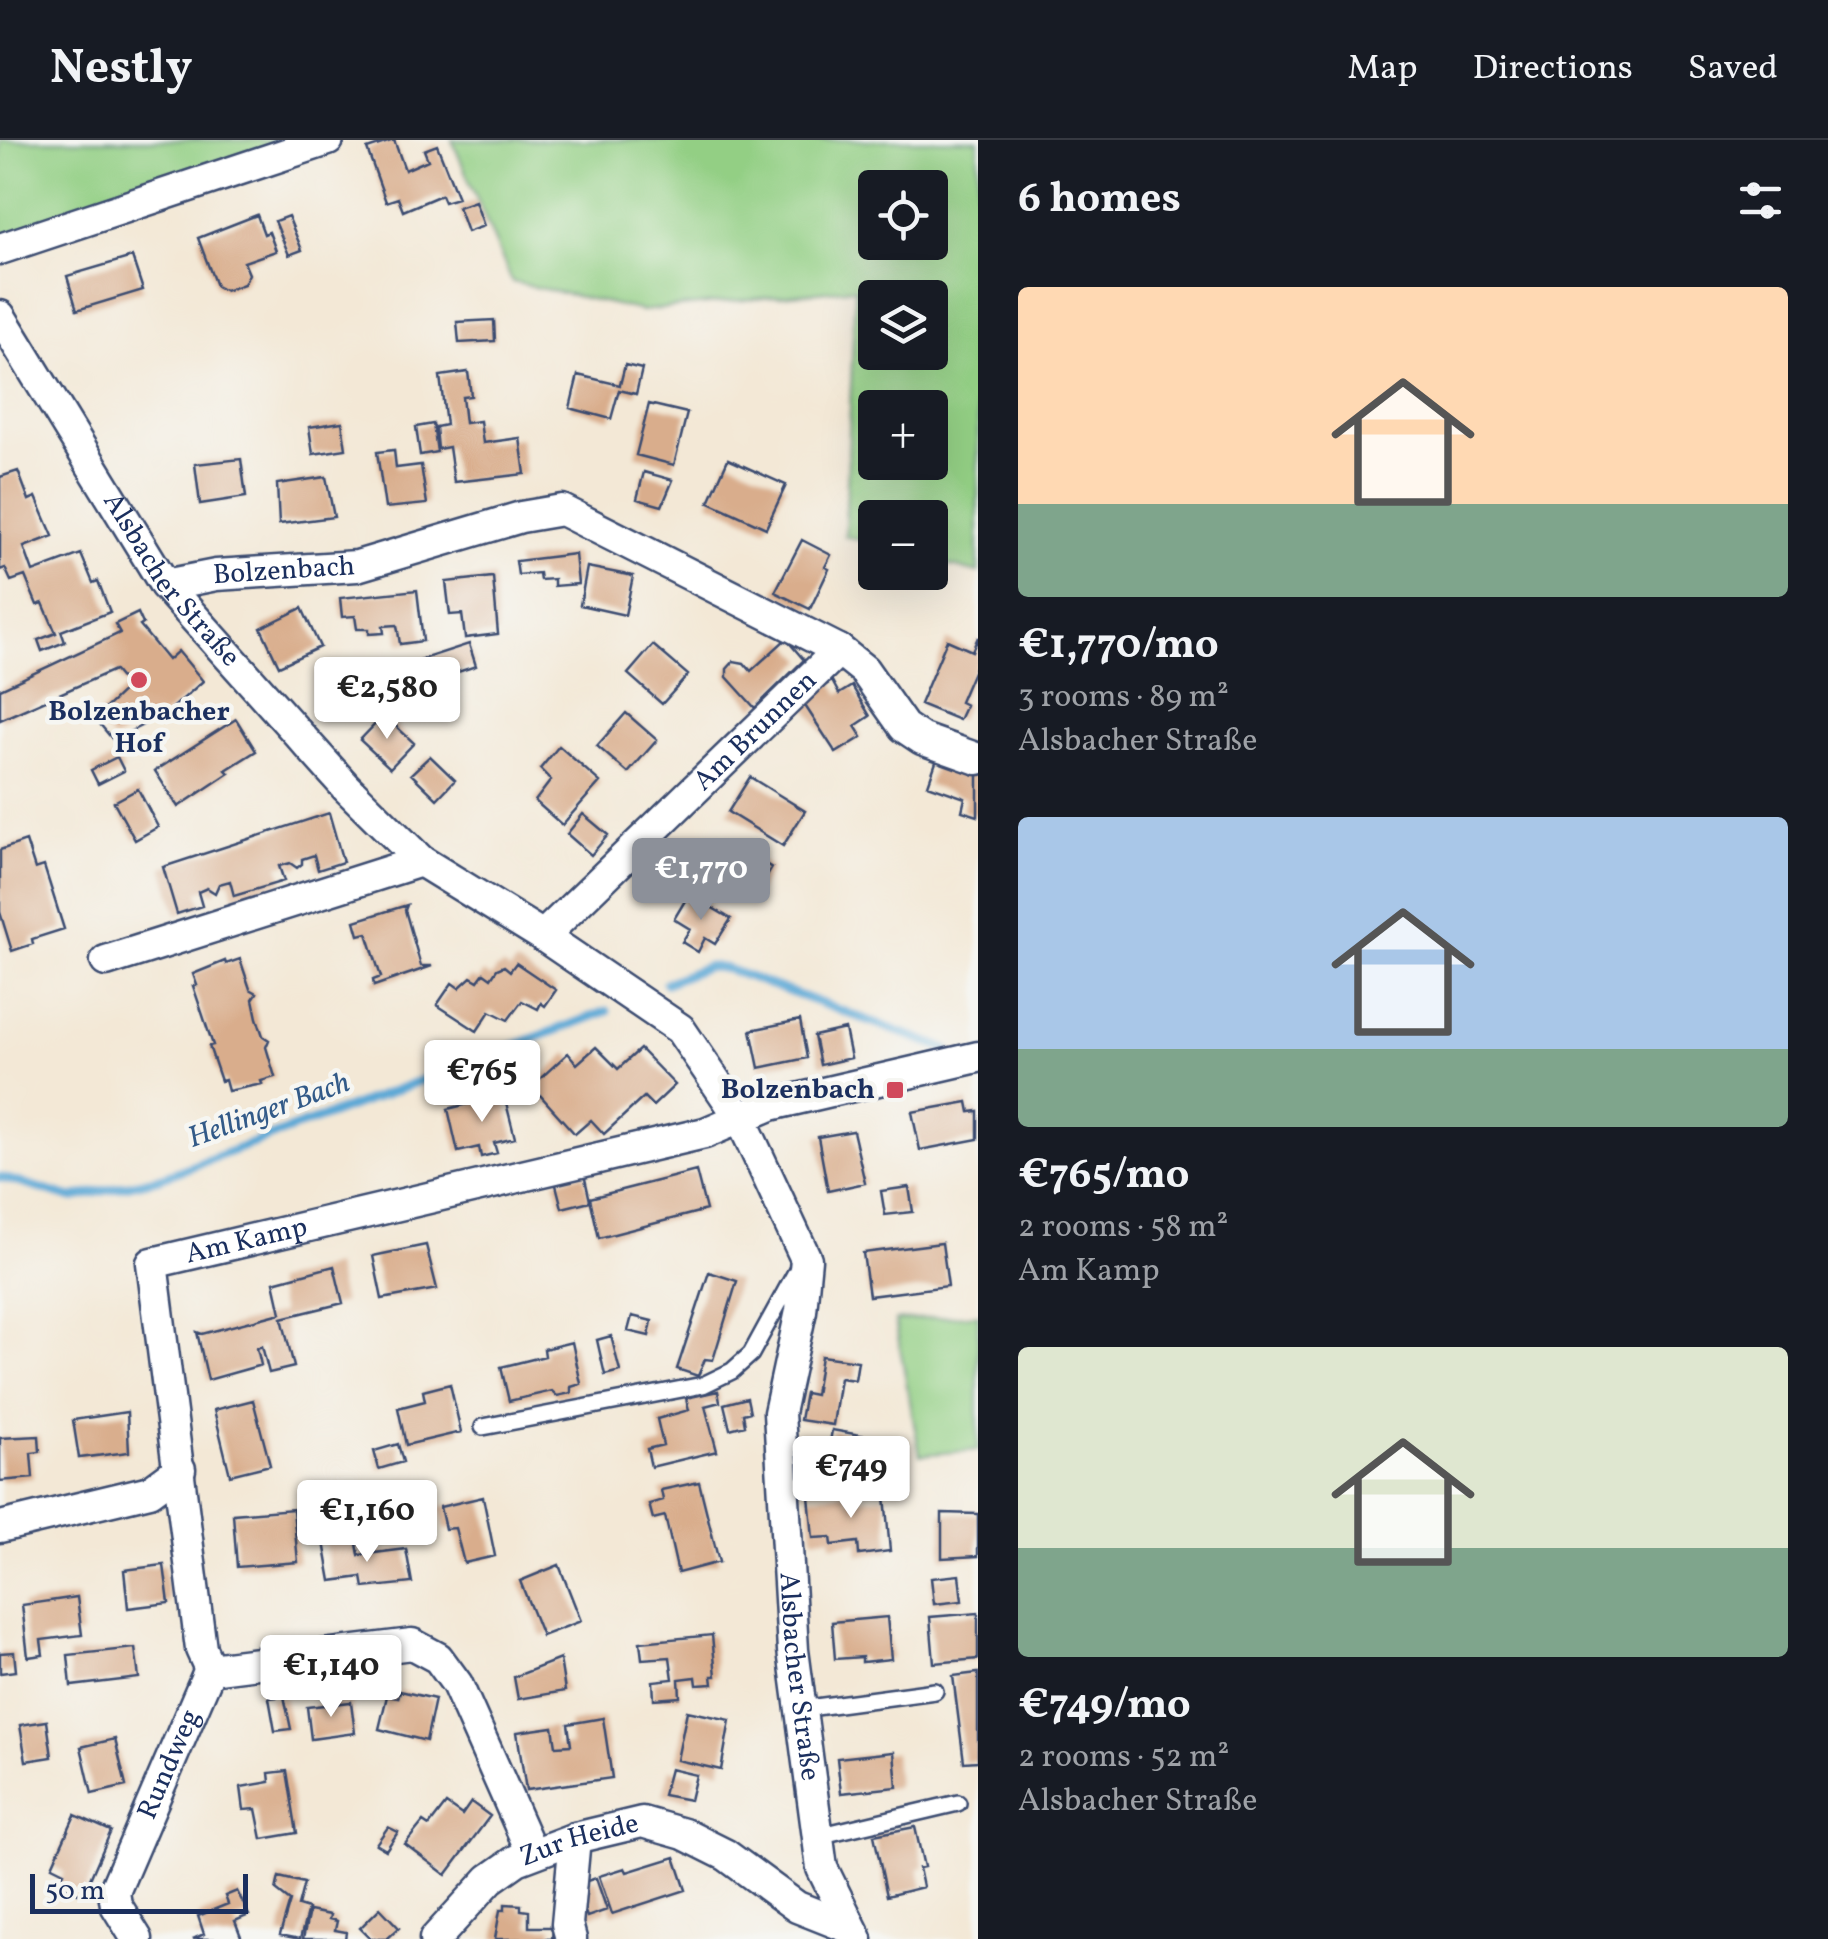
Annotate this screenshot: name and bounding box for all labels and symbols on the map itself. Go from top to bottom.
street label: Alsbacher Straße [93,485,249,676]
street label: Bolzenbach [212,547,356,595]
pin: €2,580 [306,657,468,742]
street label: Am Brunnen [685,662,826,800]
marker: Bolzenbacher Hof [128,669,150,691]
place label: Bolzenbacher Hof [48,693,230,764]
pin: €1,770 [620,838,782,923]
pin: €765 [423,1040,541,1125]
water label: Hellinger Bach [182,1062,356,1160]
place label: Bolzenbach [721,1071,875,1110]
marker: Bolzenbach [884,1079,906,1101]
street label: Am Kamp [182,1208,311,1274]
pin: €749 [792,1436,910,1521]
pin: €1,160 [286,1480,448,1565]
street label: Alsbacher Straße [769,1571,830,1783]
pin: €1,140 [250,1635,412,1720]
street label: Rundweg [128,1703,210,1826]
street label: Zur Heide [514,1804,643,1877]
scale bar [30,1869,248,1914]

